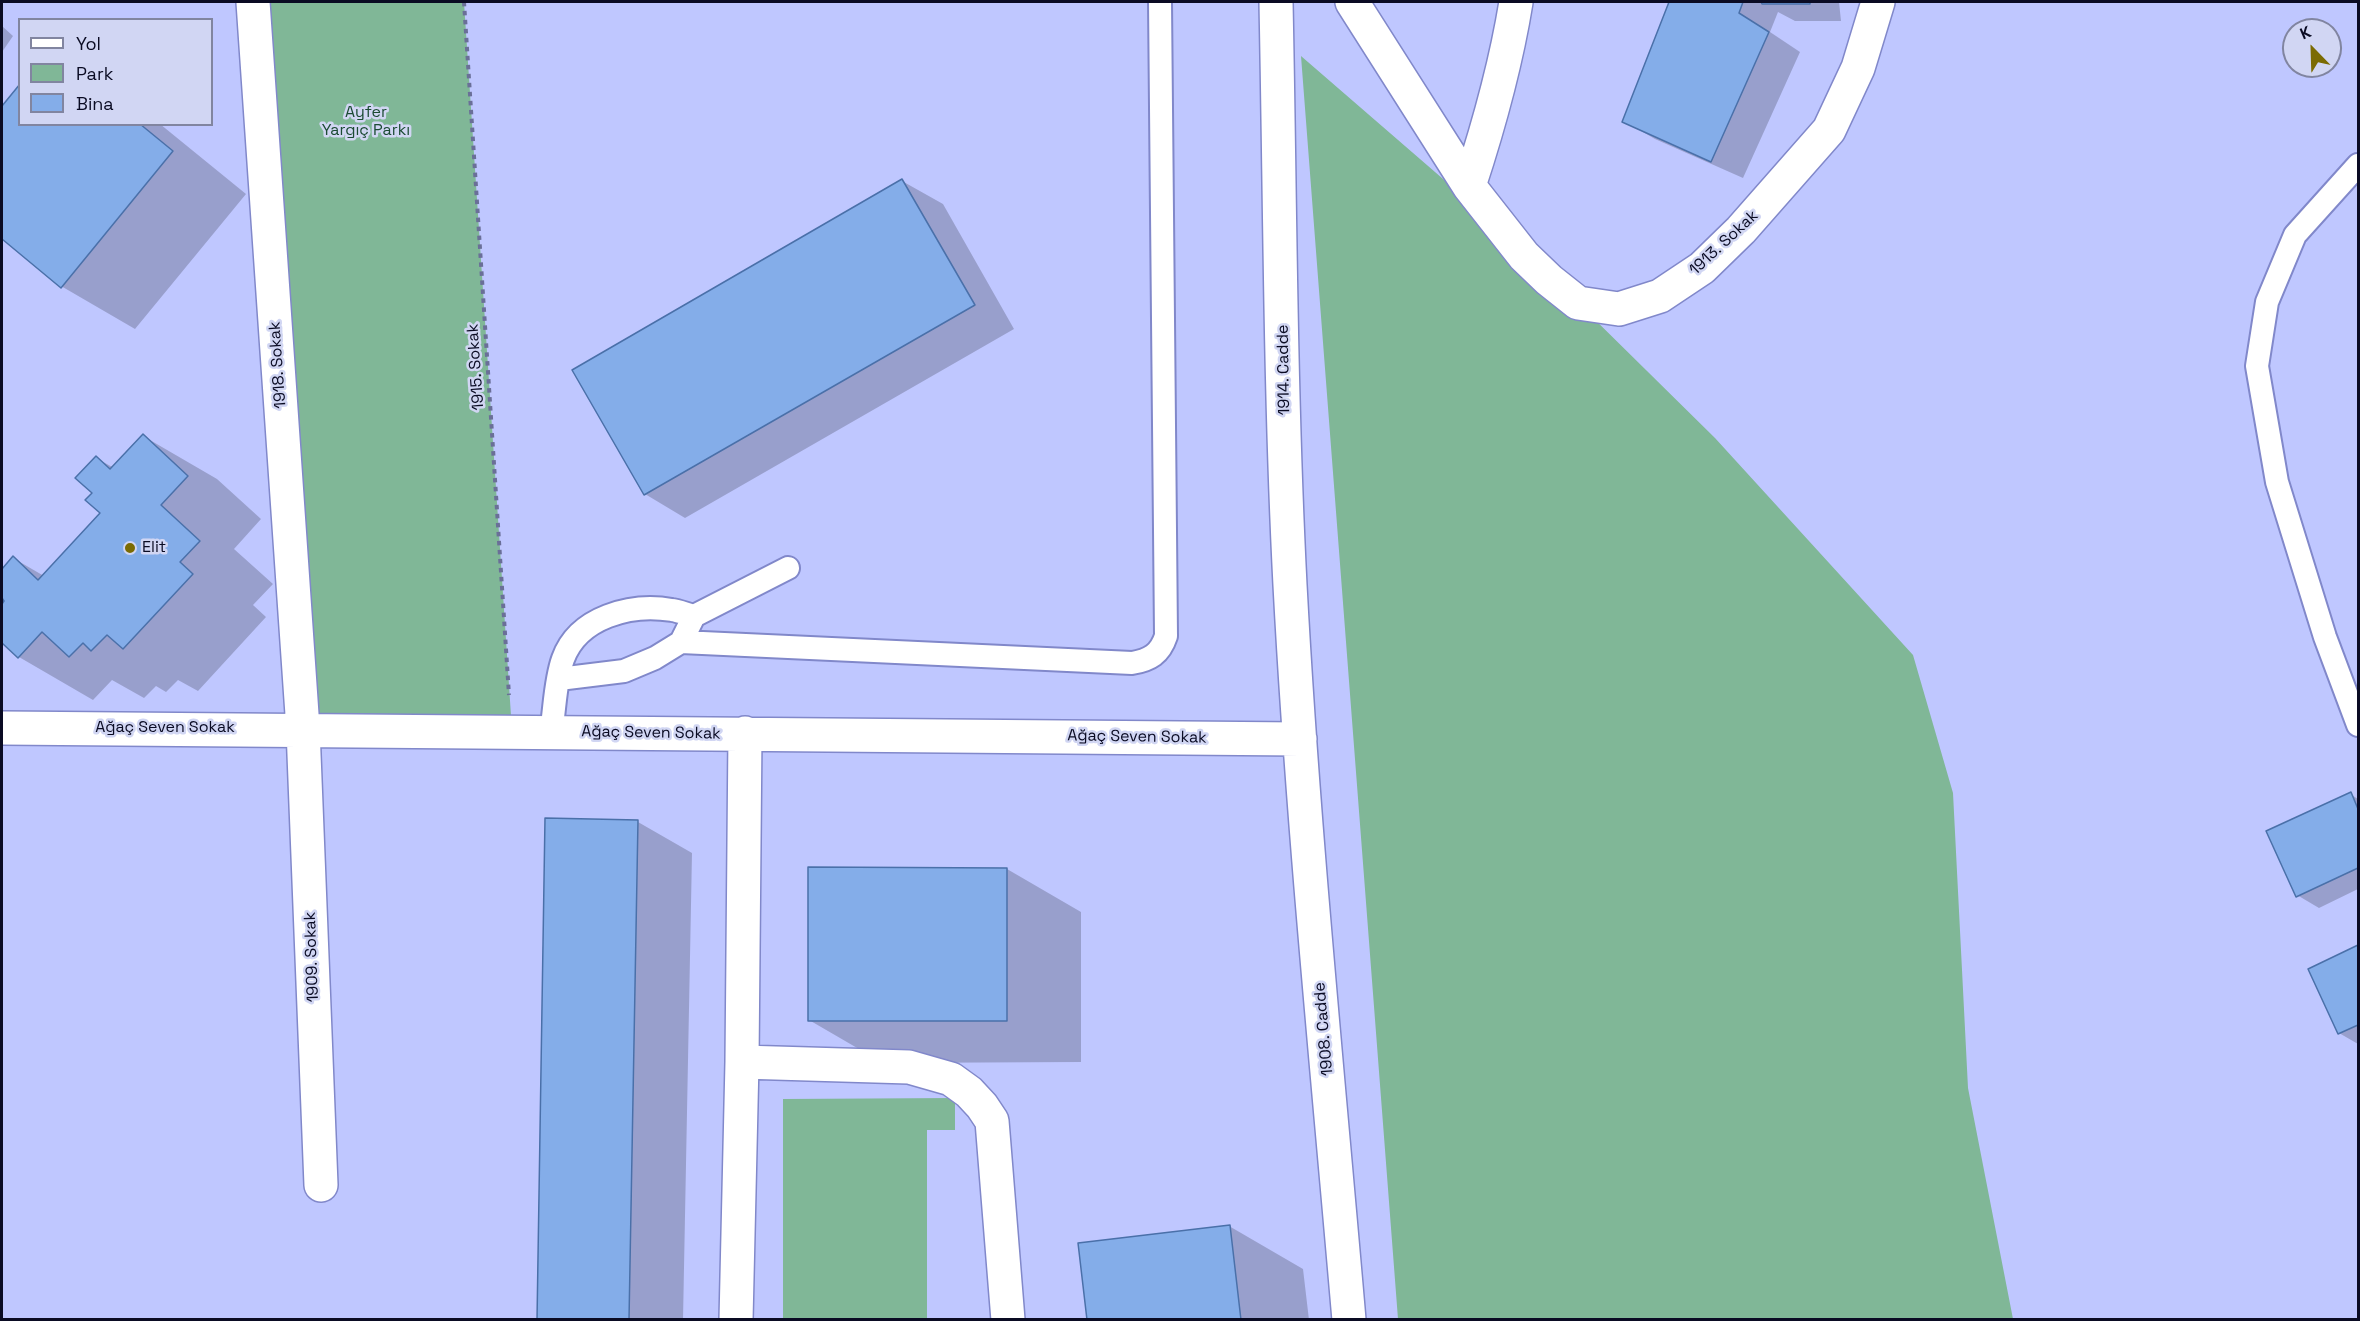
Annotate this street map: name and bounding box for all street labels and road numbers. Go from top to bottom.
street label: 1913. Sokak [1686,206,1762,280]
street label: 1918. Sokak [265,321,291,409]
street label: 1915. Sokak [463,323,489,411]
street label: 1914. Cadde [1274,325,1294,415]
street label: Ağaç Seven Sokak [95,718,235,738]
street label: Ağaç Seven Sokak [581,722,721,744]
street label: Ağaç Seven Sokak [1067,726,1207,748]
street label: 1909. Sokak [301,911,323,1003]
street label: 1908. Cadde [1310,981,1338,1077]

